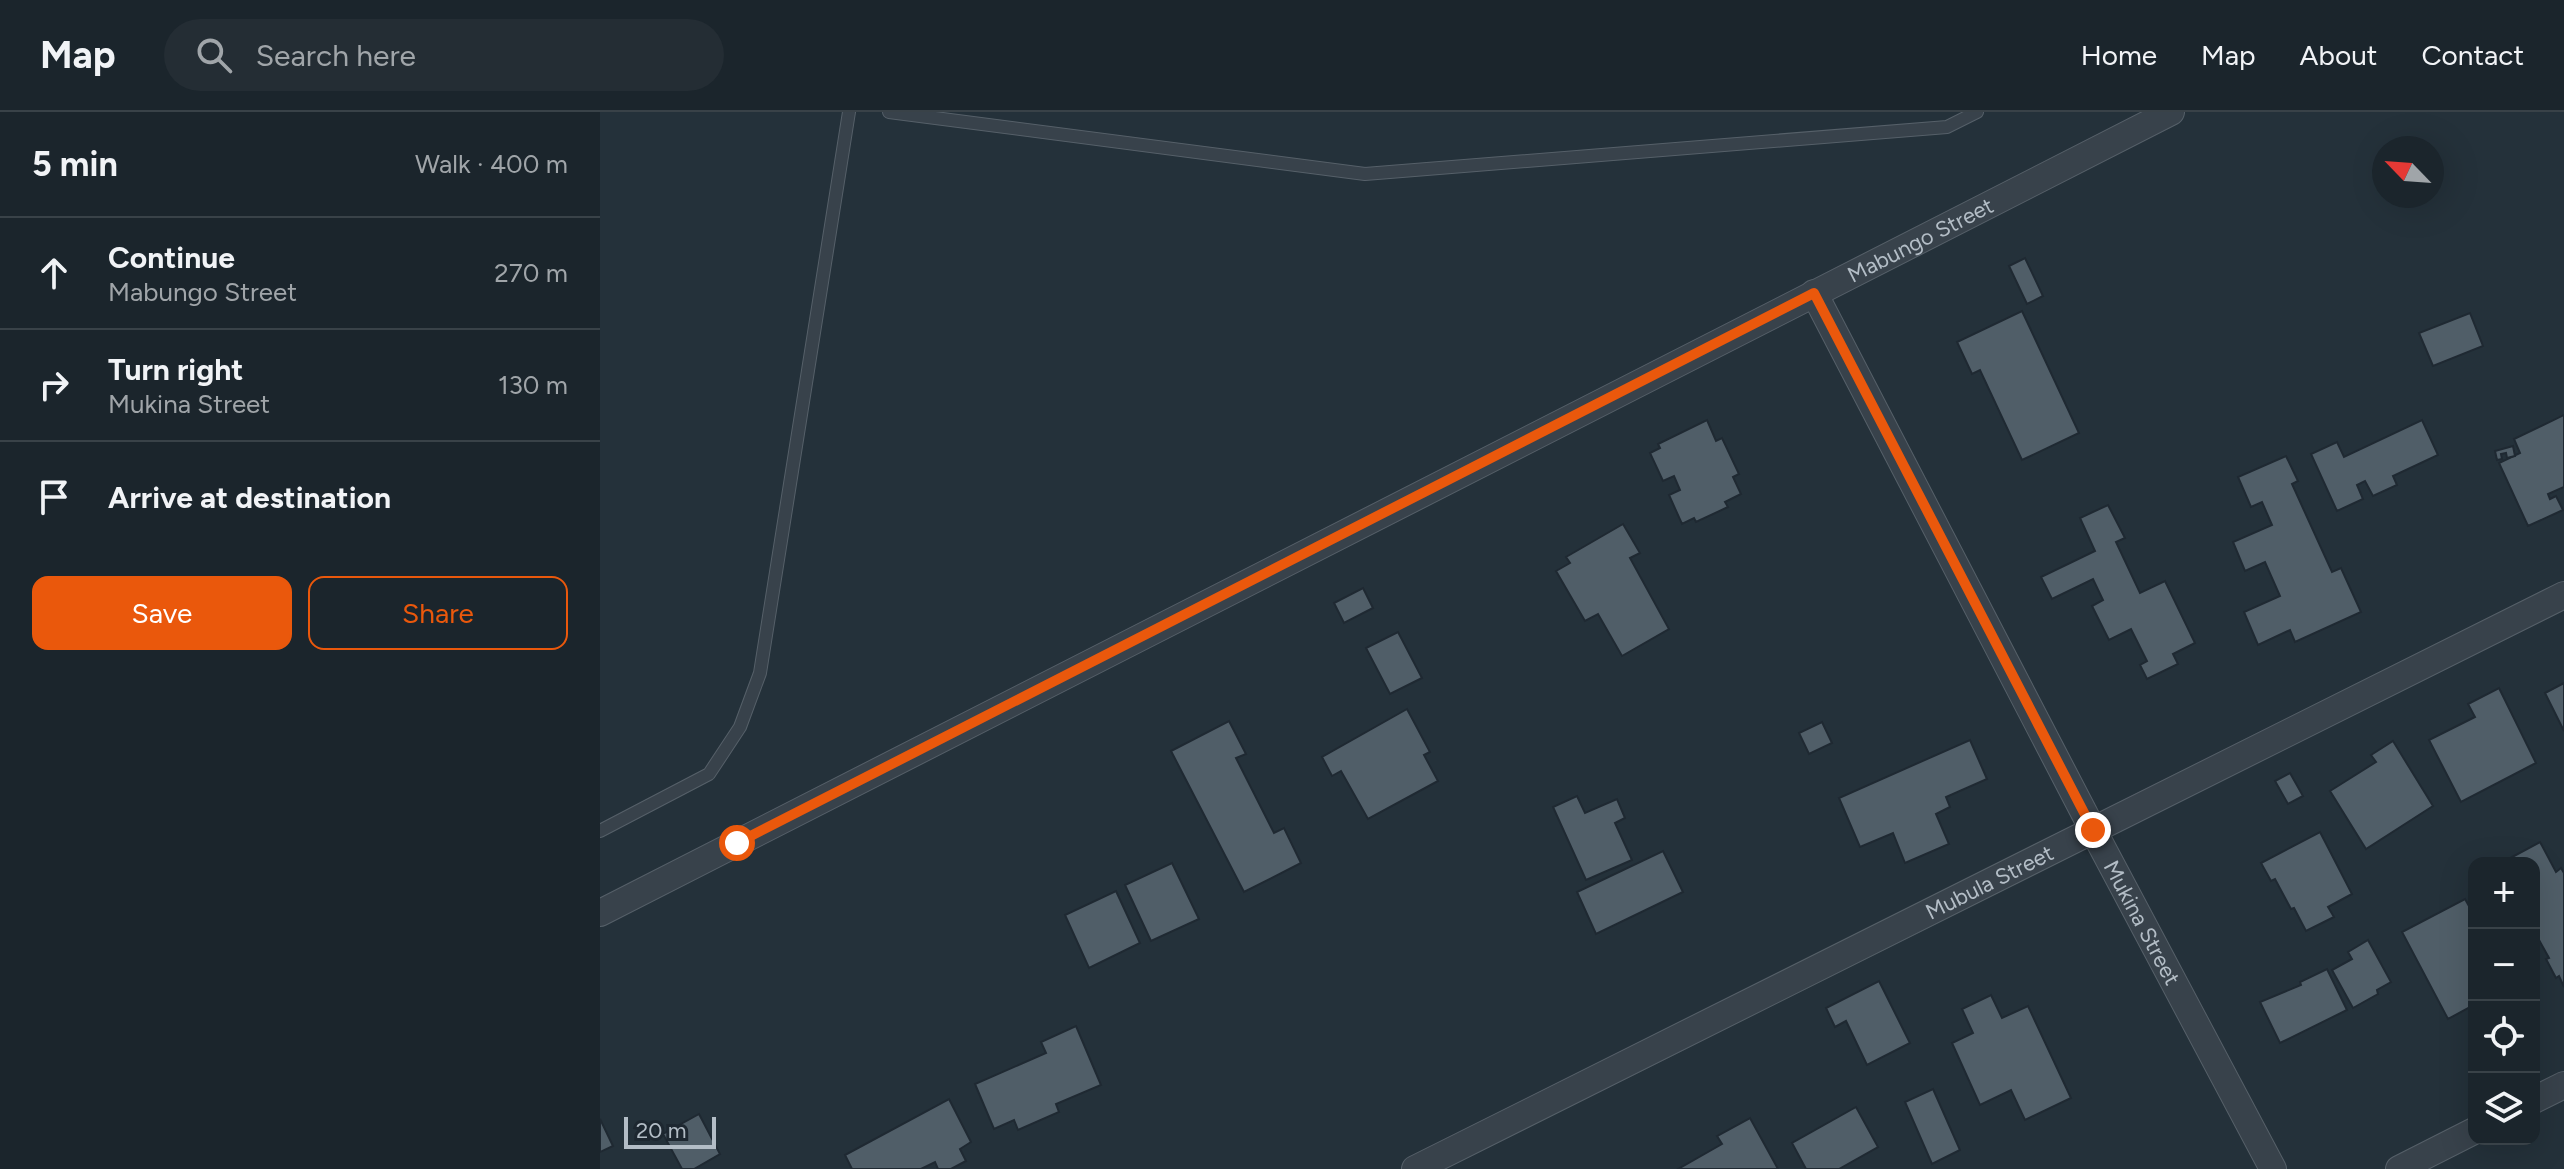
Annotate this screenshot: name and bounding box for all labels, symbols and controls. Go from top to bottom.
search box [164,19,724,91]
text: Map [40,32,116,78]
icon: search [192,33,236,77]
text: Search here [256,37,416,74]
text: Home [2081,38,2157,72]
text: Map [2201,38,2256,72]
text: About [2300,38,2377,72]
text: Contact [2421,38,2524,72]
north arrow [2372,136,2444,208]
text: 5 min [32,144,118,185]
text: Walk · 400 m [415,148,568,180]
street label: Mabungo Street [1843,191,1998,288]
text: Continue [108,239,235,276]
icon: ahead [32,251,76,295]
text: 270 m [494,257,568,289]
text: Mabungo Street [108,276,297,308]
text: Turn right [108,351,243,388]
icon: right [32,363,76,407]
text: 130 m [498,369,568,401]
text: Mukina Street [108,388,270,420]
icon: arrive [32,475,76,519]
text: Arrive at destination [108,479,391,516]
button: Save [32,576,292,650]
button: Share [308,576,568,650]
route end [2075,812,2111,848]
route start [719,825,755,861]
street label: Mubula Street [1921,839,2058,925]
street label: Mukina Street [2098,856,2186,990]
map controls [2468,857,2540,1145]
button: + [2468,857,2540,929]
button: − [2468,929,2540,1001]
button: locate [2468,1001,2540,1073]
button: layers [2468,1073,2540,1145]
scale bar [624,1113,716,1149]
text: 20 m [636,1117,687,1144]

